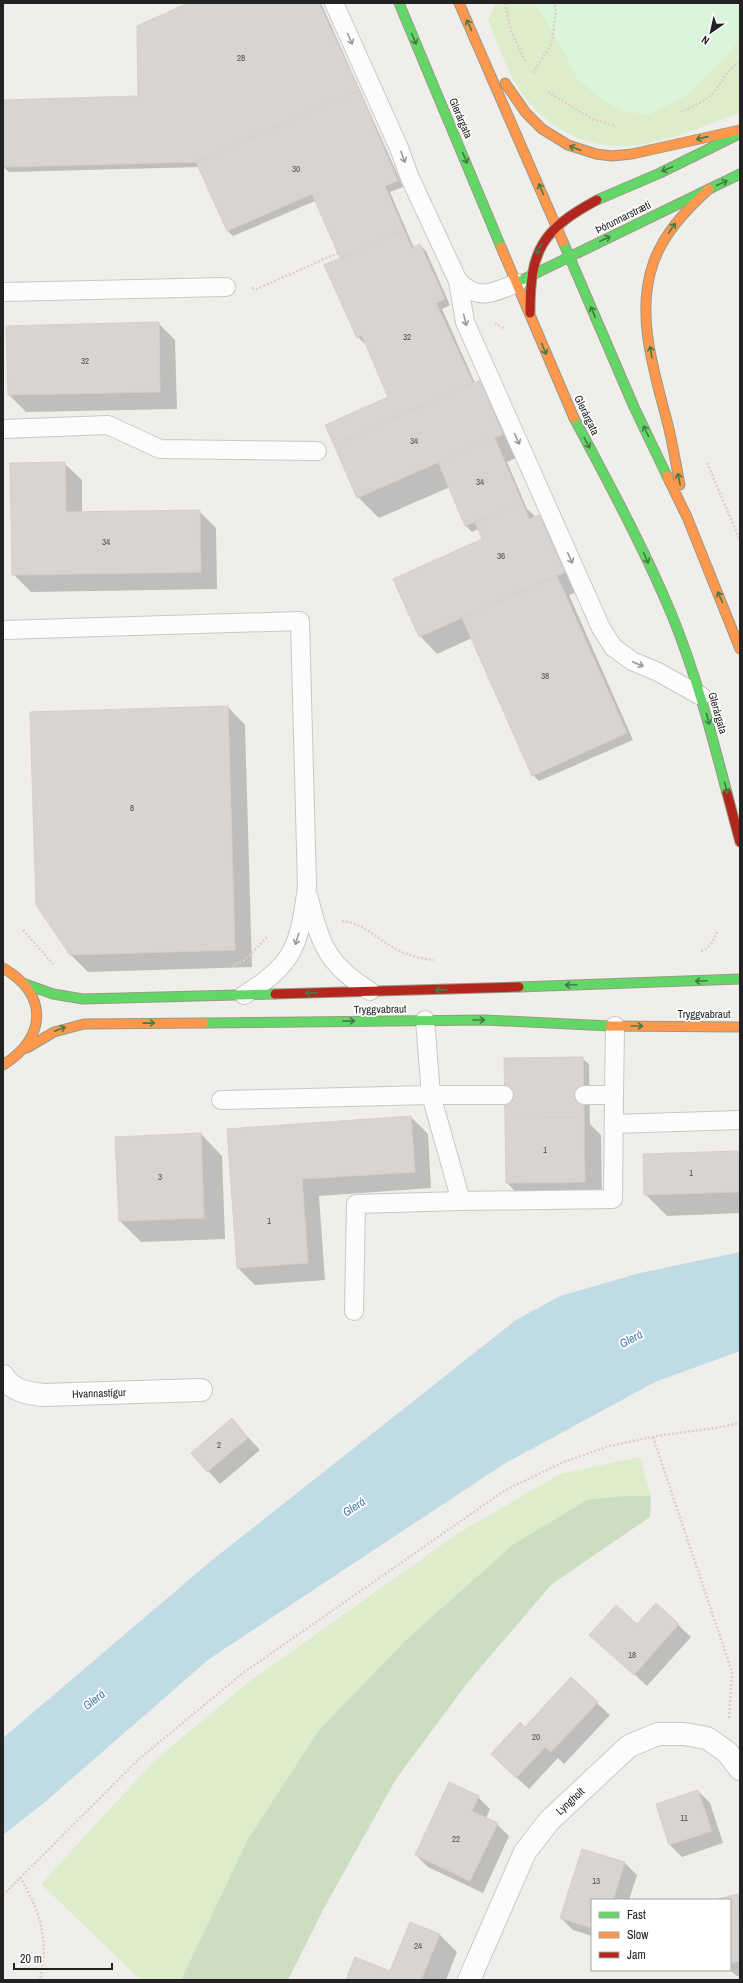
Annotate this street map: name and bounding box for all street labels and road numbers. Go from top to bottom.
street label: Glerárgata [446,96,476,140]
street label: Þórunnarstræti [593,198,653,236]
street label: Glerárgata [571,393,603,437]
street label: Glerárgata [705,691,731,735]
street label: Tryggvabraut [353,1002,407,1016]
street label: Tryggvabraut [678,1007,731,1021]
street label: Hvannastígur [72,1385,126,1401]
street label: Lyngholt [553,1784,587,1818]

